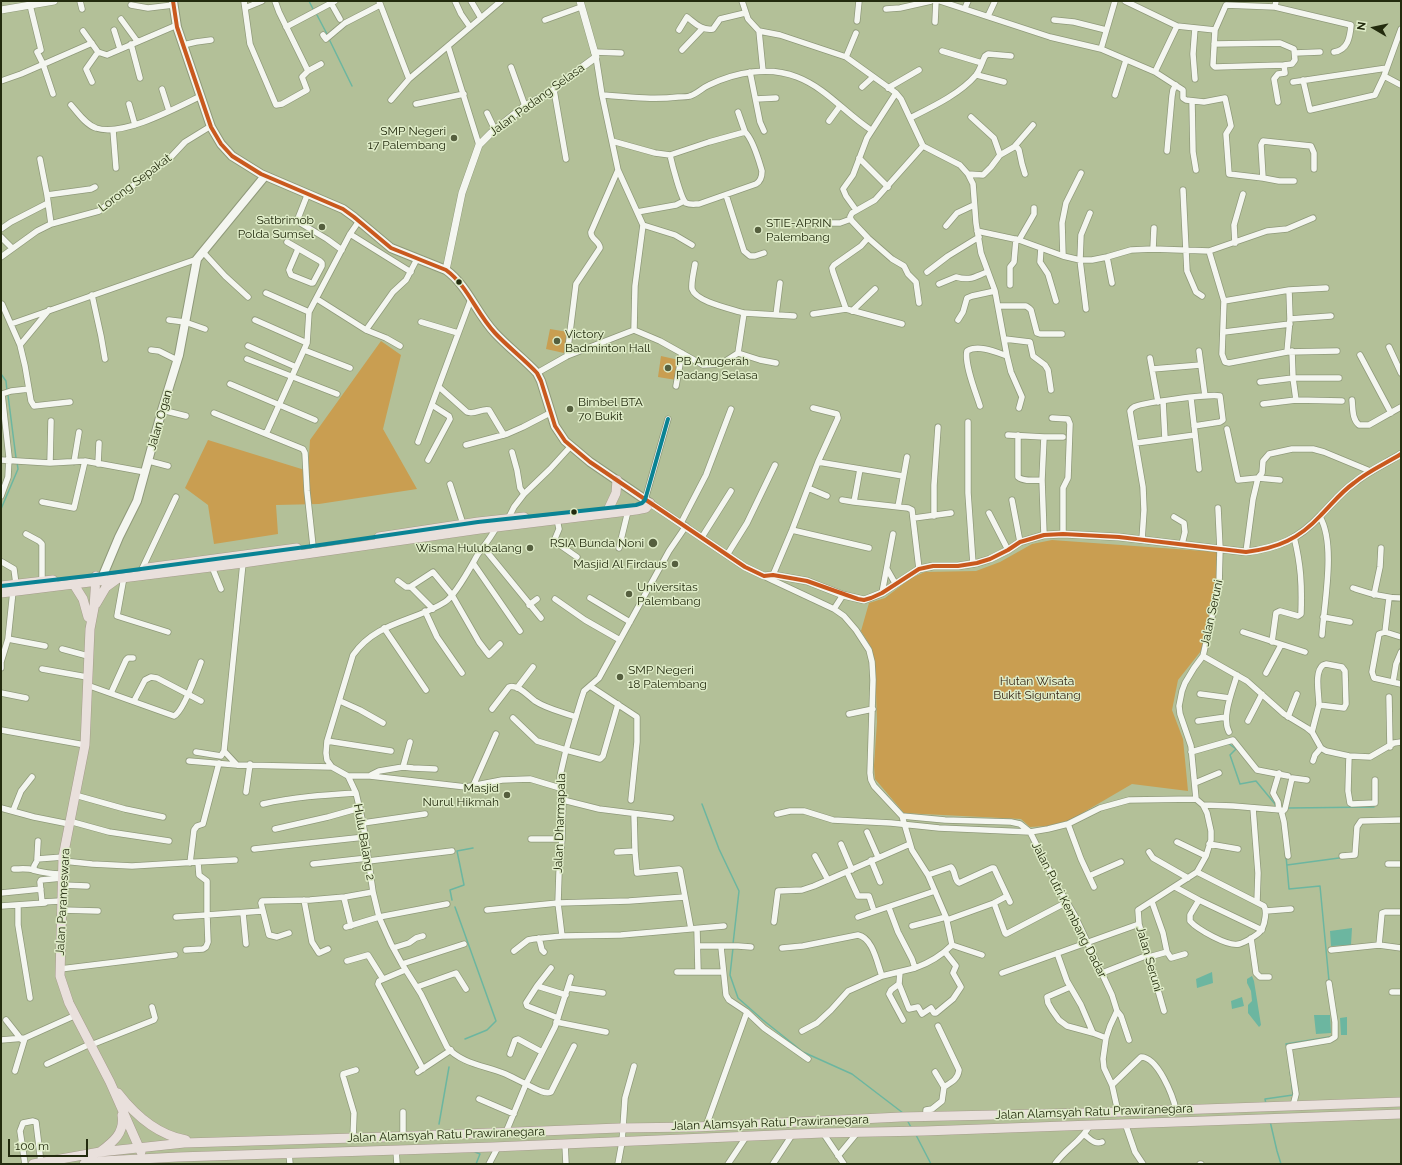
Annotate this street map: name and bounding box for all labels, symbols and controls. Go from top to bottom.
north arrow [1354,8,1394,48]
text: N [1355,21,1369,31]
street label: Jalan Padang Selasa [487,61,587,139]
place label: SMP Negeri 17 Palembang [368,124,446,152]
marker: SMP Negeri 17 Palembang [449,133,459,143]
street label: Lorong Sepakat [96,151,174,215]
place label: Satbrimob Polda Sumsel [238,213,314,241]
place label: STIE-APRIN Palembang [766,216,831,244]
marker: Satbrimob Polda Sumsel [317,222,327,232]
marker: STIE-APRIN Palembang [753,225,763,235]
unlabelled marker [454,277,464,287]
place label: Victory Badminton Hall [565,327,651,355]
marker: Victory Badminton Hall [552,336,562,346]
place label: PB Anugerah Padang Selasa [676,354,758,382]
marker: PB Anugerah Padang Selasa [663,363,673,373]
street label: Jalan Ogan [145,388,175,452]
place label: Bimbel BTA 70 Bukit [578,395,643,423]
marker: Bimbel BTA 70 Bukit [565,404,575,414]
unlabelled marker [569,507,579,517]
place label: RSIA Bunda Noni [550,536,644,550]
marker: RSIA Bunda Noni [647,537,659,549]
place label: Wisma Hulubalang [416,541,522,555]
marker: Wisma Hulubalang [525,543,535,553]
place label: Masjid Al Firdaus [573,557,667,571]
marker: Masjid Al Firdaus [670,559,680,569]
street label: Jalan Seruni [1198,579,1226,647]
place label: Universitas Palembang [637,580,701,608]
marker: Universitas Palembang [624,589,634,599]
place label: SMP Negeri 18 Palembang [628,663,707,691]
marker: SMP Negeri 18 Palembang [615,672,625,682]
park label: Hutan Wisata Bukit Siguntang [993,674,1081,702]
street label: Jalan Dharmapala [551,773,569,873]
place label: Masjid Nurul Hikmah [423,781,499,809]
marker: Masjid Nurul Hikmah [502,790,512,800]
street label: Hulu Balang 2 [350,803,378,881]
street label: Jalan Putri Kembang Dadar [1028,840,1110,980]
street label: Jalan Parameswara [53,848,73,956]
street label: Jalan Seruni [1133,925,1165,993]
street label: Jalan Alamsyah Ratu Prawiranegara [995,1101,1193,1123]
street label: Jalan Alamsyah Ratu Prawiranegara [671,1112,869,1134]
street label: Jalan Alamsyah Ratu Prawiranegara [347,1124,545,1146]
scale bar [10,1131,90,1157]
text: 100 m [15,1139,49,1153]

